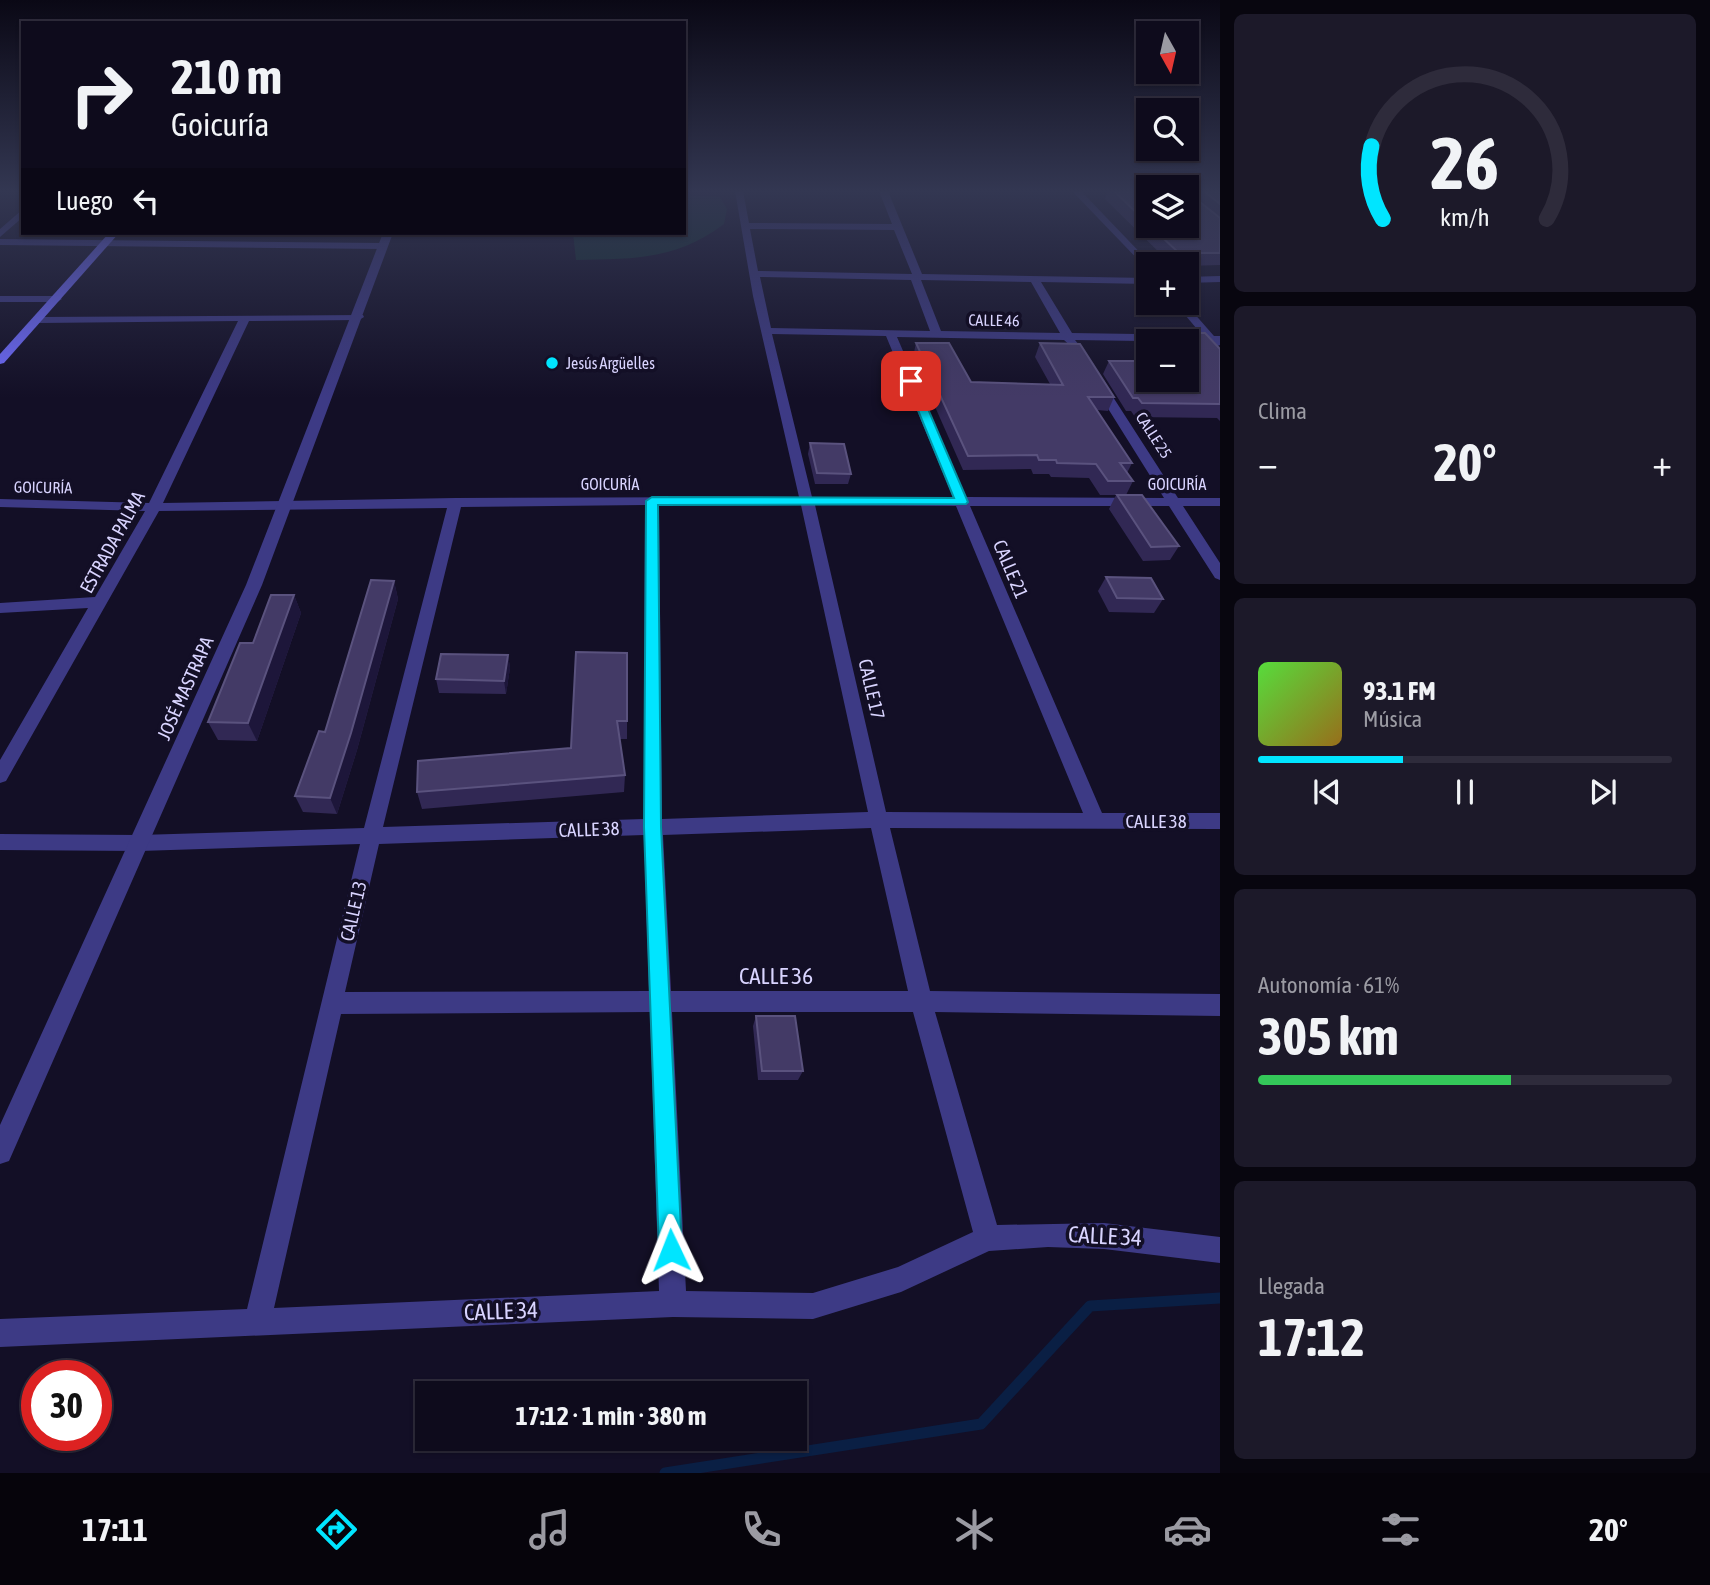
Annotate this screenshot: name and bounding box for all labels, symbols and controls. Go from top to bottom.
north arrow [1136,21,1199,84]
map controls [1136,21,1199,392]
text: 210 m [171,48,282,104]
icon: right [56,49,147,140]
button: search [1136,98,1199,161]
text: Goicuría [171,106,269,143]
text: 26 [1431,121,1499,204]
button: layers [1136,175,1199,238]
icon: left [127,182,165,220]
text: Luego [56,186,113,216]
text: km/h [1440,203,1490,231]
button: + [1136,252,1199,315]
street label: CALLE 46 [968,311,1020,329]
button: − [1136,329,1199,392]
pin [881,351,941,411]
place label: Jesús Argüelles [566,354,655,373]
marker: Jesús Argüelles [544,355,560,371]
icon: arrive [892,362,930,400]
text: Clima [1258,398,1307,424]
street label: CALLE 25 [1132,409,1176,461]
text: 20° [1433,432,1497,492]
text: − [1258,441,1278,484]
text: + [1652,441,1672,484]
street label: GOICURÍA [581,475,639,493]
street label: GOICURÍA [1148,475,1206,493]
street label: GOICURÍA [14,477,73,497]
street label: ESTRADA PALMA [75,487,149,597]
street label: CALLE 21 [989,537,1033,601]
street label: JOSÉ MASTRAPA [152,632,218,743]
street label: CALLE 17 [854,657,890,721]
text: 93.1 FM [1363,676,1436,706]
text: Música [1363,706,1422,732]
icon: previous [1308,773,1346,811]
icon: pause [1446,773,1484,811]
icon: next [1584,773,1622,811]
street label: CALLE 38 [1125,810,1187,832]
street label: CALLE 38 [558,817,620,841]
street label: CALLE 13 [335,879,371,943]
street label: CALLE 36 [739,963,813,989]
text: Autonomía · 61% [1258,972,1399,998]
text: 305 km [1258,1006,1399,1066]
position arrow [634,1213,708,1287]
street label: CALLE 34 [1067,1221,1143,1251]
text: Llegada [1258,1273,1325,1299]
street label: CALLE 34 [464,1297,538,1325]
text: 17:12 [1258,1307,1365,1367]
speed limit sign: 30 [21,1360,112,1451]
text: 17:12 · 1 min · 380 m [516,1401,706,1431]
icon: directions [312,1505,361,1554]
icon: music [525,1505,574,1554]
icon: phone [737,1505,786,1554]
icon: climate [950,1505,999,1554]
icon: car [1163,1505,1212,1554]
icon: filters [1376,1505,1425,1554]
text: 17:11 [82,1511,148,1548]
text: 20° [1589,1511,1628,1548]

